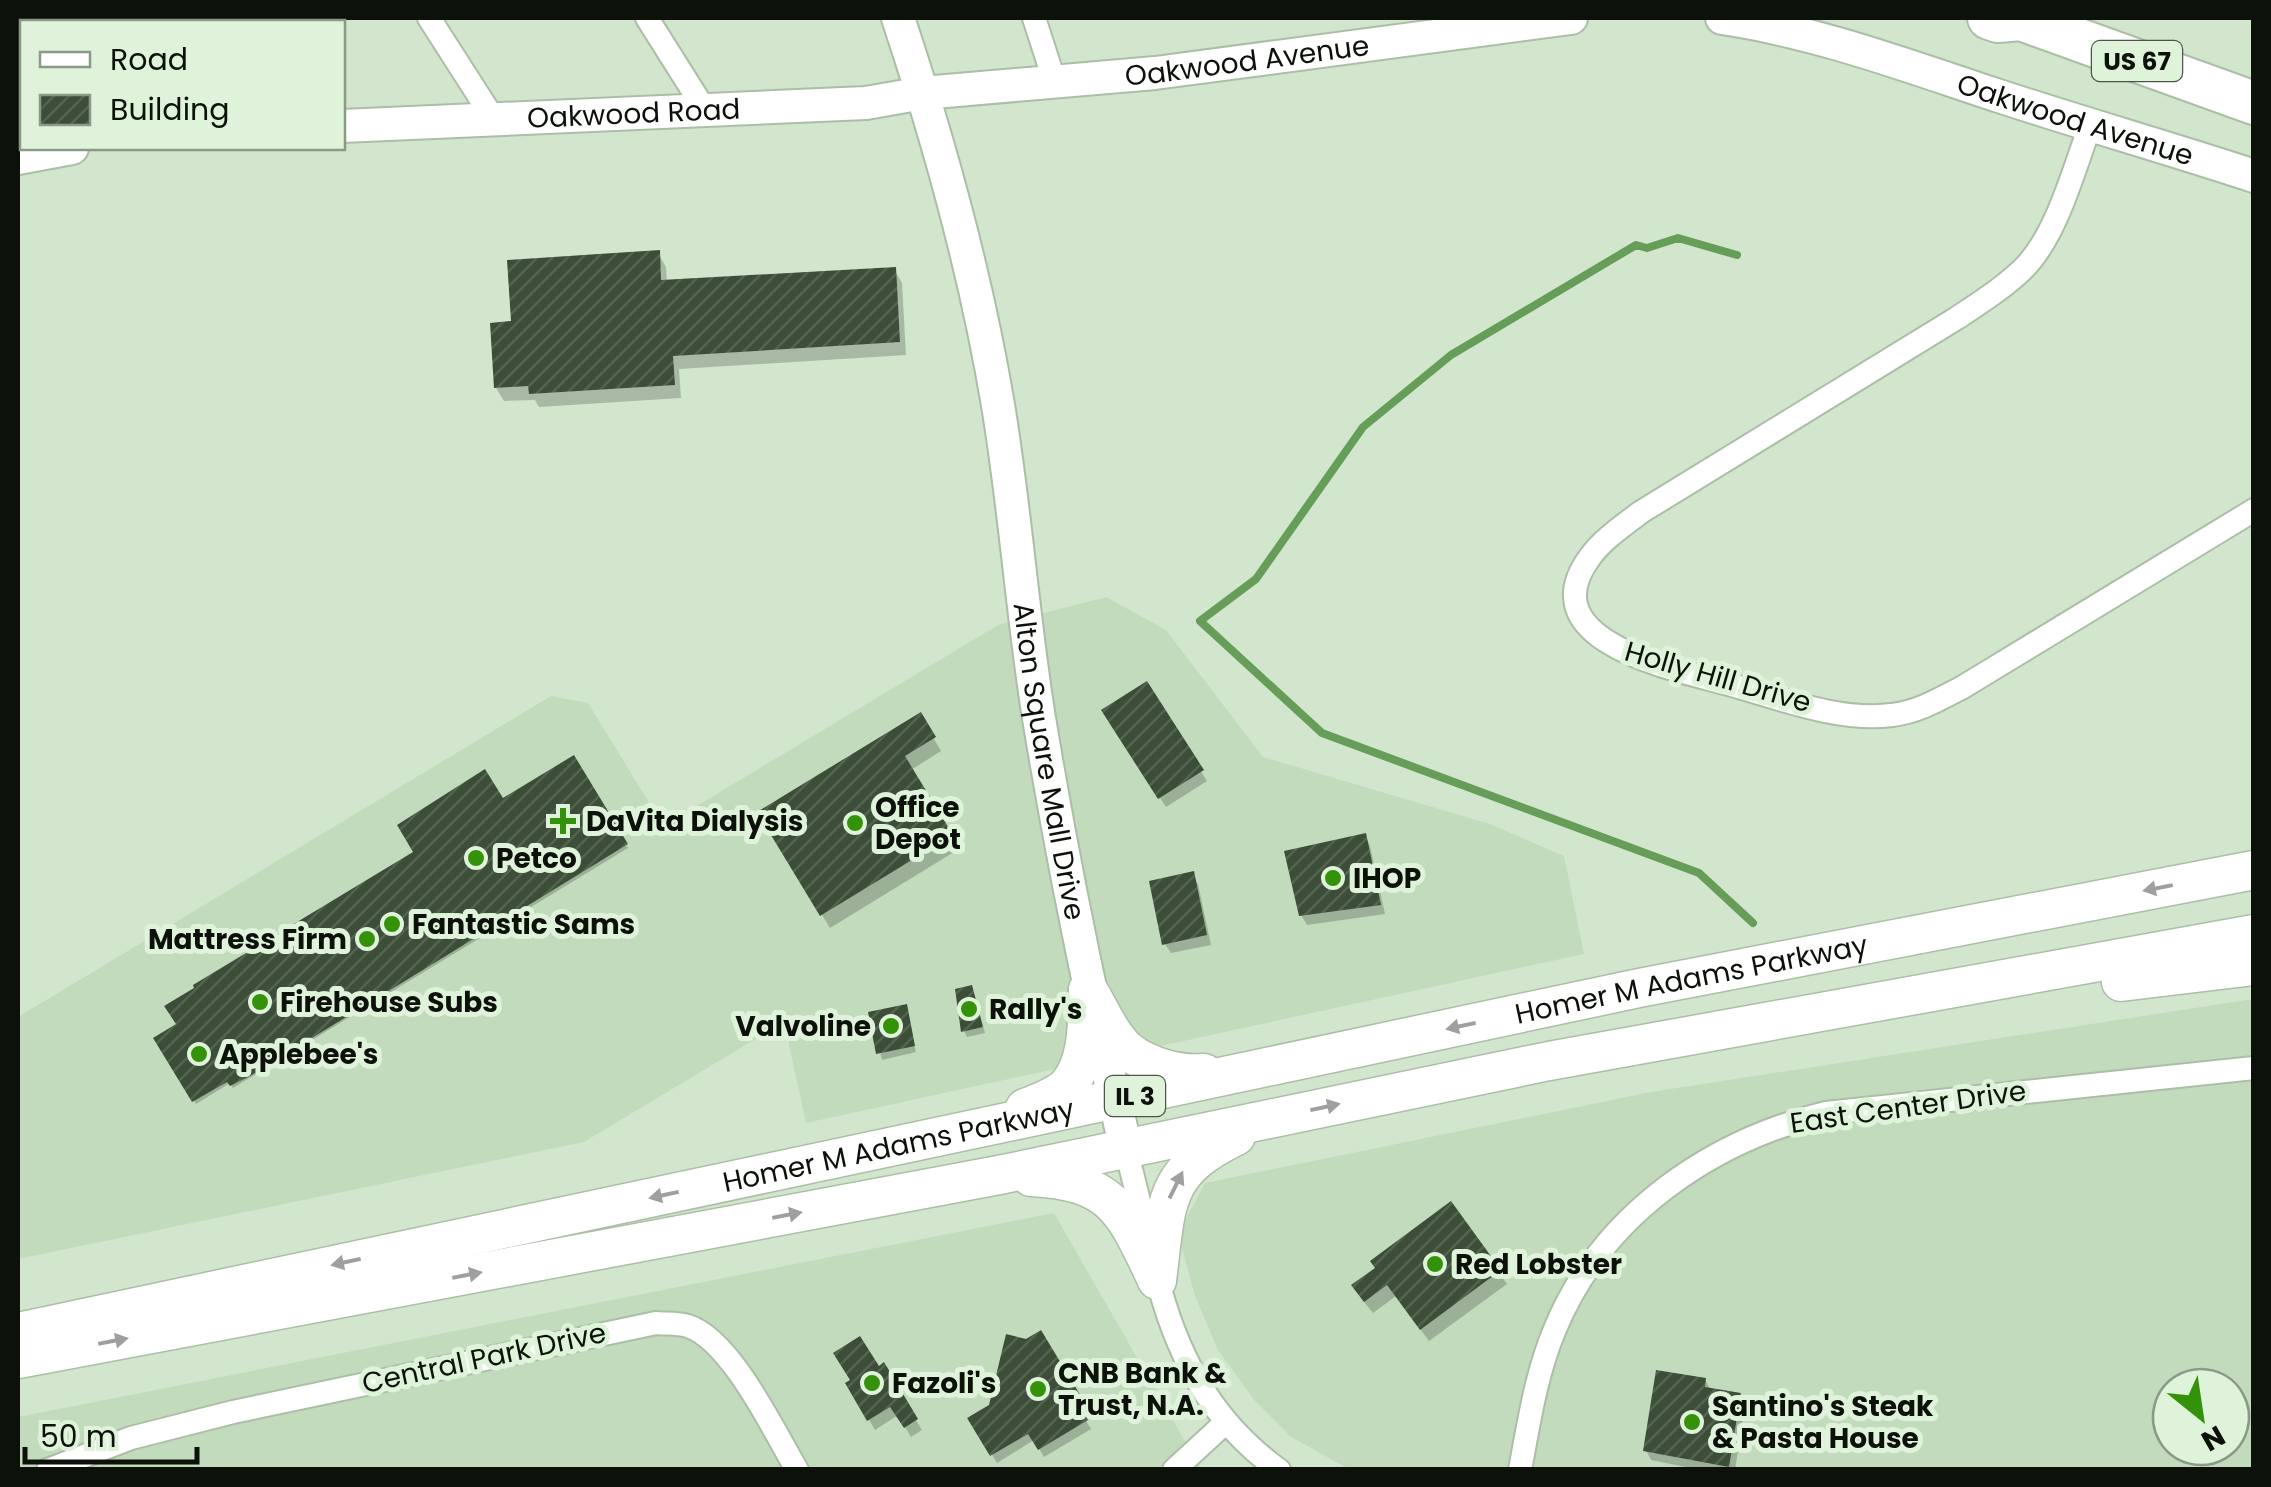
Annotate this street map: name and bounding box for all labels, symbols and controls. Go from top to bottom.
legend [20,20,345,150]
street label: Oakwood Avenue [1123,25,1371,95]
text: Road [110,38,188,81]
road number: US 67 [2092,41,2182,81]
street label: Oakwood Avenue [1952,64,2198,175]
text: Building [110,88,230,131]
street label: Oakwood Road [526,89,741,137]
street label: Alton Square Mall Drive [1004,600,1095,923]
street label: Holly Hill Drive [1620,632,1816,722]
place label: Office Depot [875,788,961,859]
place label: DaVita Dialysis [586,802,803,841]
marker: DaVita Dialysis [550,808,576,834]
marker: Office Depot [844,812,866,834]
place label: Petco [496,839,577,878]
marker: Petco [465,847,487,869]
place label: IHOP [1353,859,1421,898]
marker: IHOP [1322,867,1344,889]
one-way arrow [2142,881,2173,897]
place label: Fantastic Sams [412,905,635,944]
marker: Fantastic Sams [381,913,403,935]
place label: Mattress Firm [148,920,347,959]
street label: Homer M Adams Parkway [1511,925,1871,1033]
marker: Mattress Firm [356,928,378,950]
place label: Firehouse Subs [280,983,498,1022]
place label: Rally's [989,990,1082,1029]
marker: Firehouse Subs [249,991,271,1013]
marker: Rally's [958,998,980,1020]
place label: Valvoline [735,1007,871,1046]
marker: Valvoline [880,1015,902,1037]
one-way arrow [1445,1019,1476,1034]
place label: Applebee's [219,1035,379,1074]
marker: Applebee's [188,1043,210,1065]
street label: East Center Drive [1787,1071,2029,1143]
road number: IL 3 [1105,1076,1165,1116]
street label: Homer M Adams Parkway [719,1089,1078,1201]
one-way arrow [1310,1099,1341,1115]
one-way arrow [1168,1171,1185,1200]
one-way arrow [648,1188,679,1204]
one-way arrow [771,1206,802,1222]
place label: Red Lobster [1455,1245,1622,1284]
marker: Red Lobster [1424,1253,1446,1275]
one-way arrow [330,1255,361,1271]
one-way arrow [452,1266,483,1282]
street label: Central Park Drive [358,1313,610,1403]
one-way arrow [98,1333,129,1348]
place label: CNB Bank & Trust, N.A. [1058,1354,1227,1425]
place label: Fazoli's [892,1364,996,1403]
north arrow [2151,1367,2251,1467]
marker: Fazoli's [861,1372,883,1394]
marker: CNB Bank & Trust, N.A. [1027,1378,1049,1400]
place label: Santino's Steak & Pasta House [1712,1387,1934,1458]
scale bar [25,1402,198,1464]
marker: Santino's Steak & Pasta House [1681,1411,1703,1433]
text: 50 m [40,1415,117,1458]
text: N [2194,1416,2232,1460]

